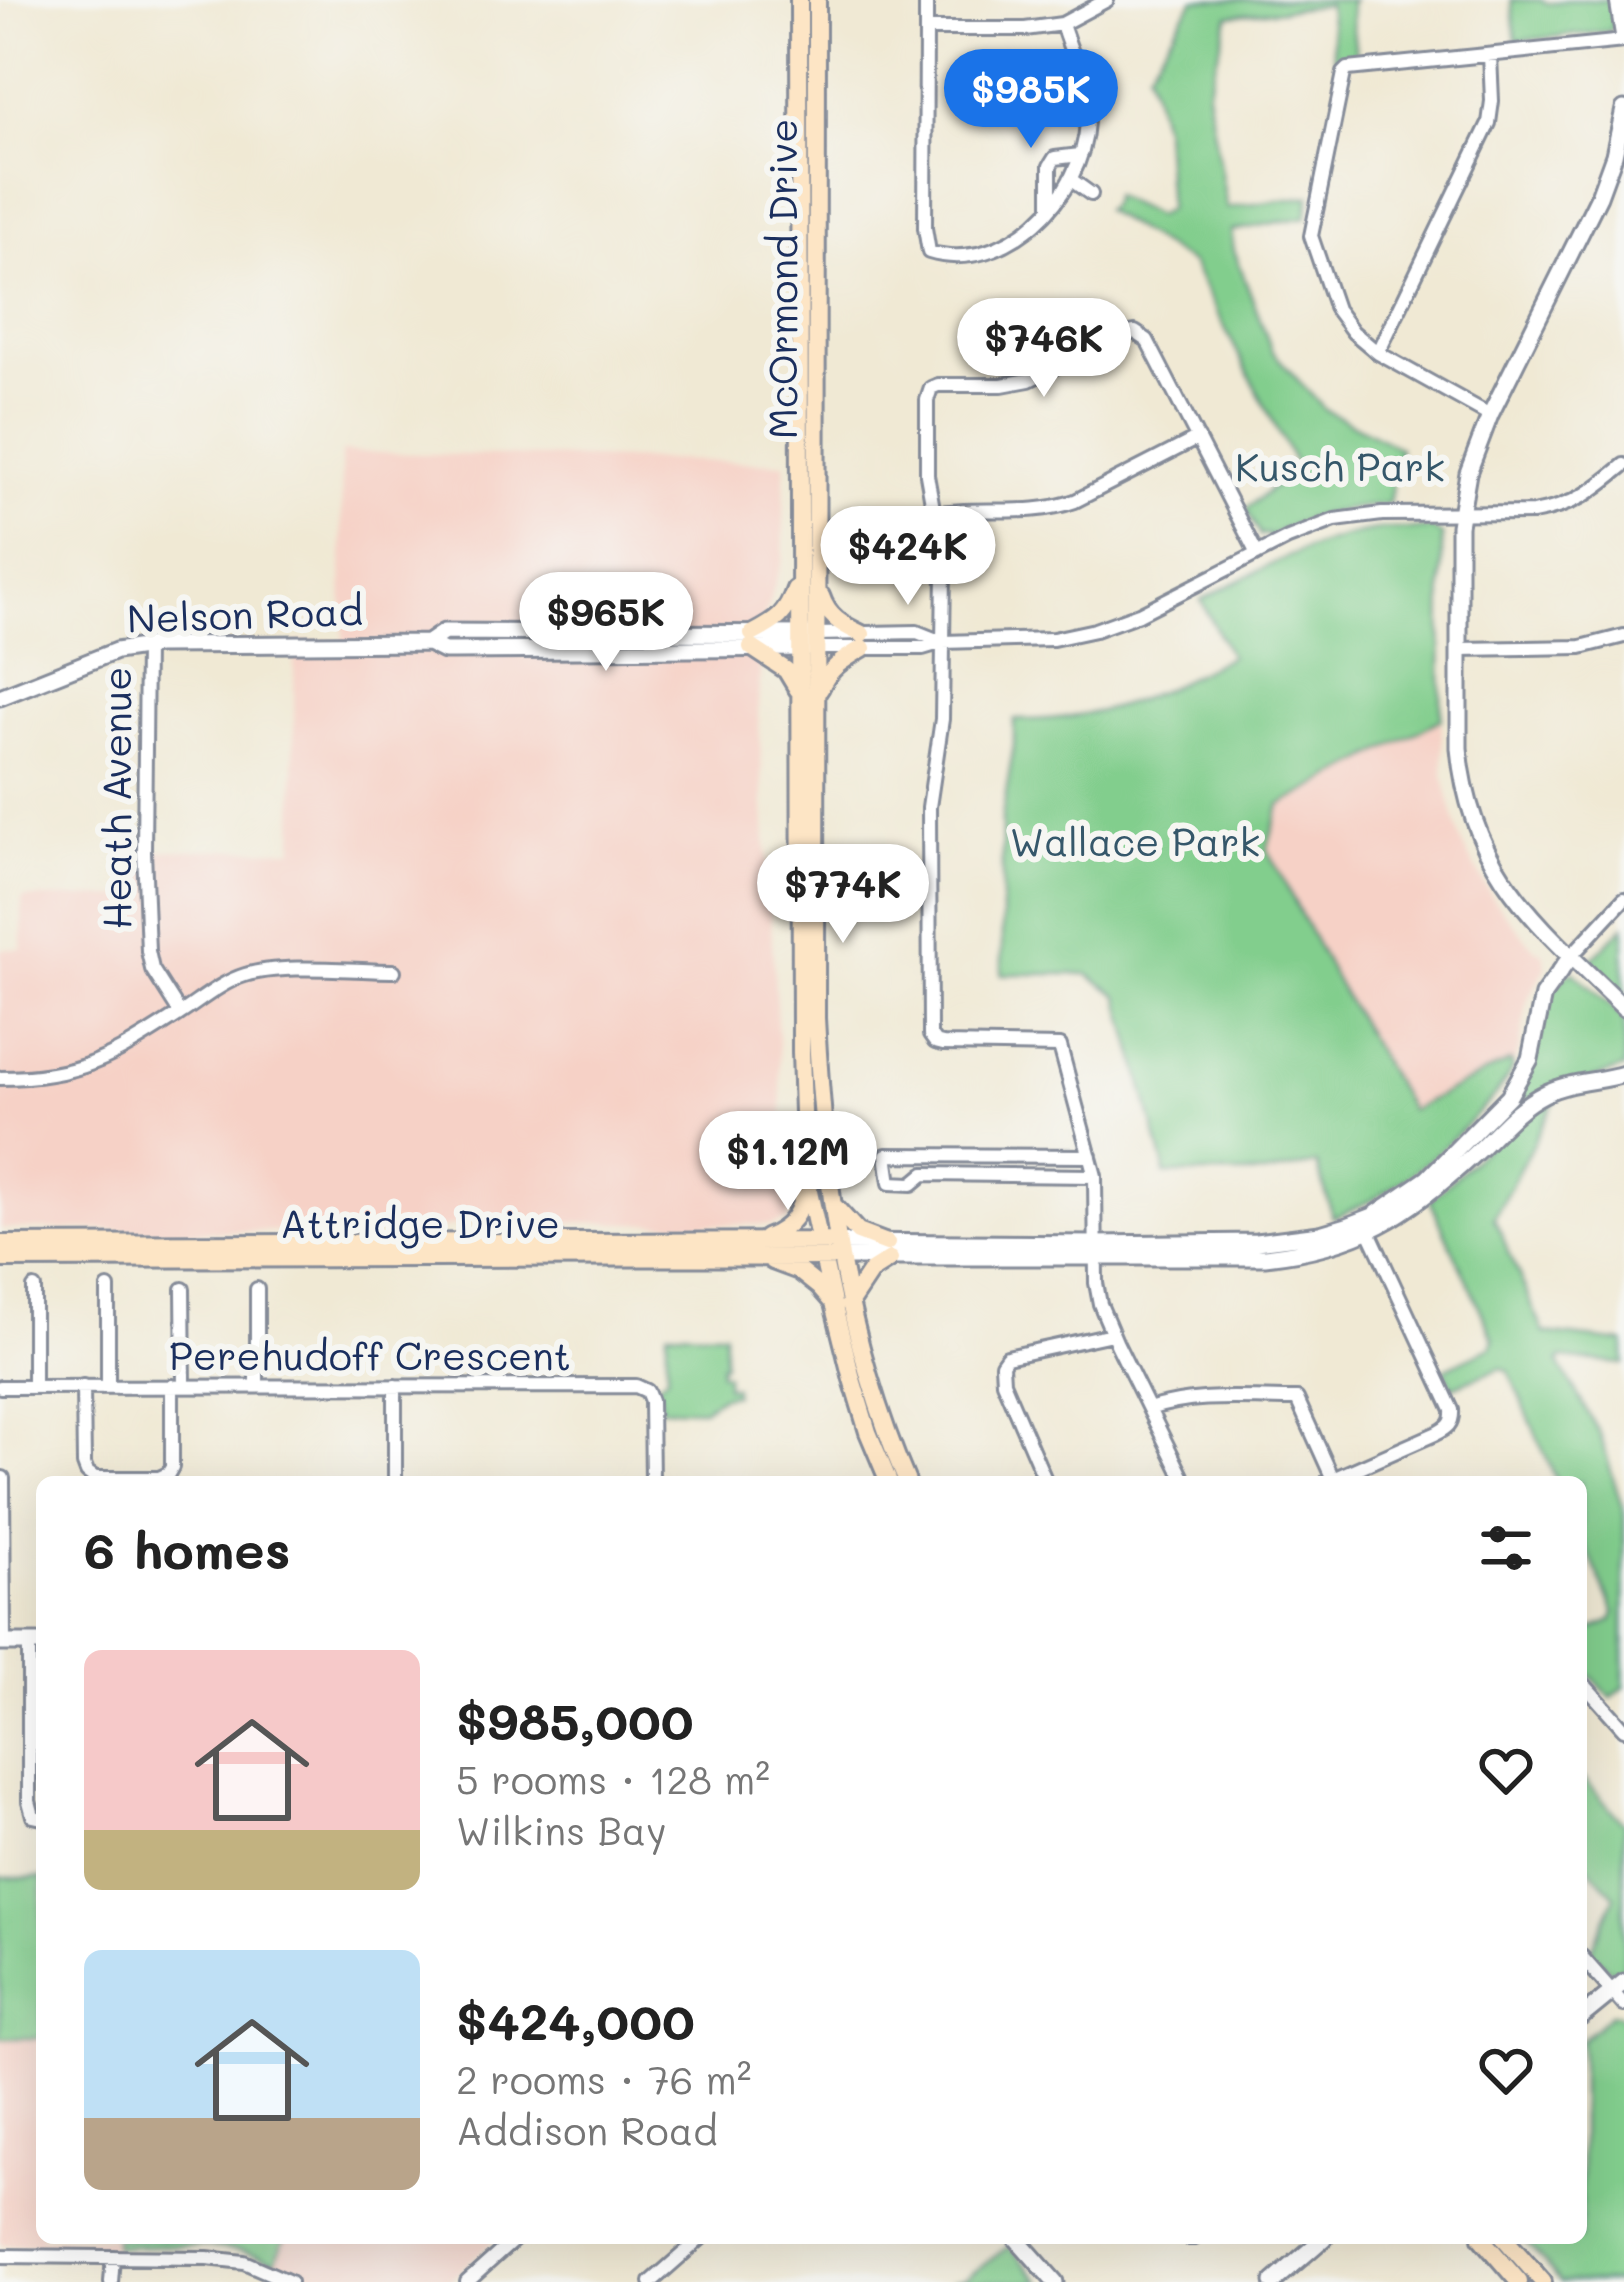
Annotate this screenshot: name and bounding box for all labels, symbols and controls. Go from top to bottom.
pin: $985K [947,49,1115,151]
text: $985K [971,62,1091,113]
street label: McOrmond Drive [756,119,807,439]
pin: $746K [960,298,1128,400]
text: $746K [984,311,1104,362]
park label: Kusch Park [1235,440,1445,491]
pin: $424K [824,506,992,608]
text: $424K [847,519,969,570]
pin: $965K [522,572,690,674]
street label: Nelson Road [126,584,364,643]
text: $965K [546,585,666,636]
street label: Heath Avenue [90,667,141,929]
park label: Wallace Park [1010,815,1260,866]
pin: $774K [759,844,927,946]
text: $774K [784,857,902,908]
pin: $1.12M [690,1111,886,1213]
text: $1.12M [726,1124,850,1175]
street label: Attridge Drive [280,1197,560,1249]
street label: Perehudoff Crescent [169,1329,571,1380]
text: 6 homes [84,1515,290,1582]
icon: filters [1473,1515,1539,1581]
text: $985,000 [456,1686,694,1753]
icon: home [180,1698,324,1842]
icon: heart [1473,1737,1539,1803]
text: 5 rooms · 128 m² [456,1753,770,1804]
text: Wilkins Bay [456,1804,667,1855]
text: $424,000 [456,1986,695,2053]
icon: home [180,1998,324,2142]
icon: heart [1473,2037,1539,2103]
text: 2 rooms · 76 m² [456,2053,752,2104]
text: Addison Road [456,2104,718,2155]

